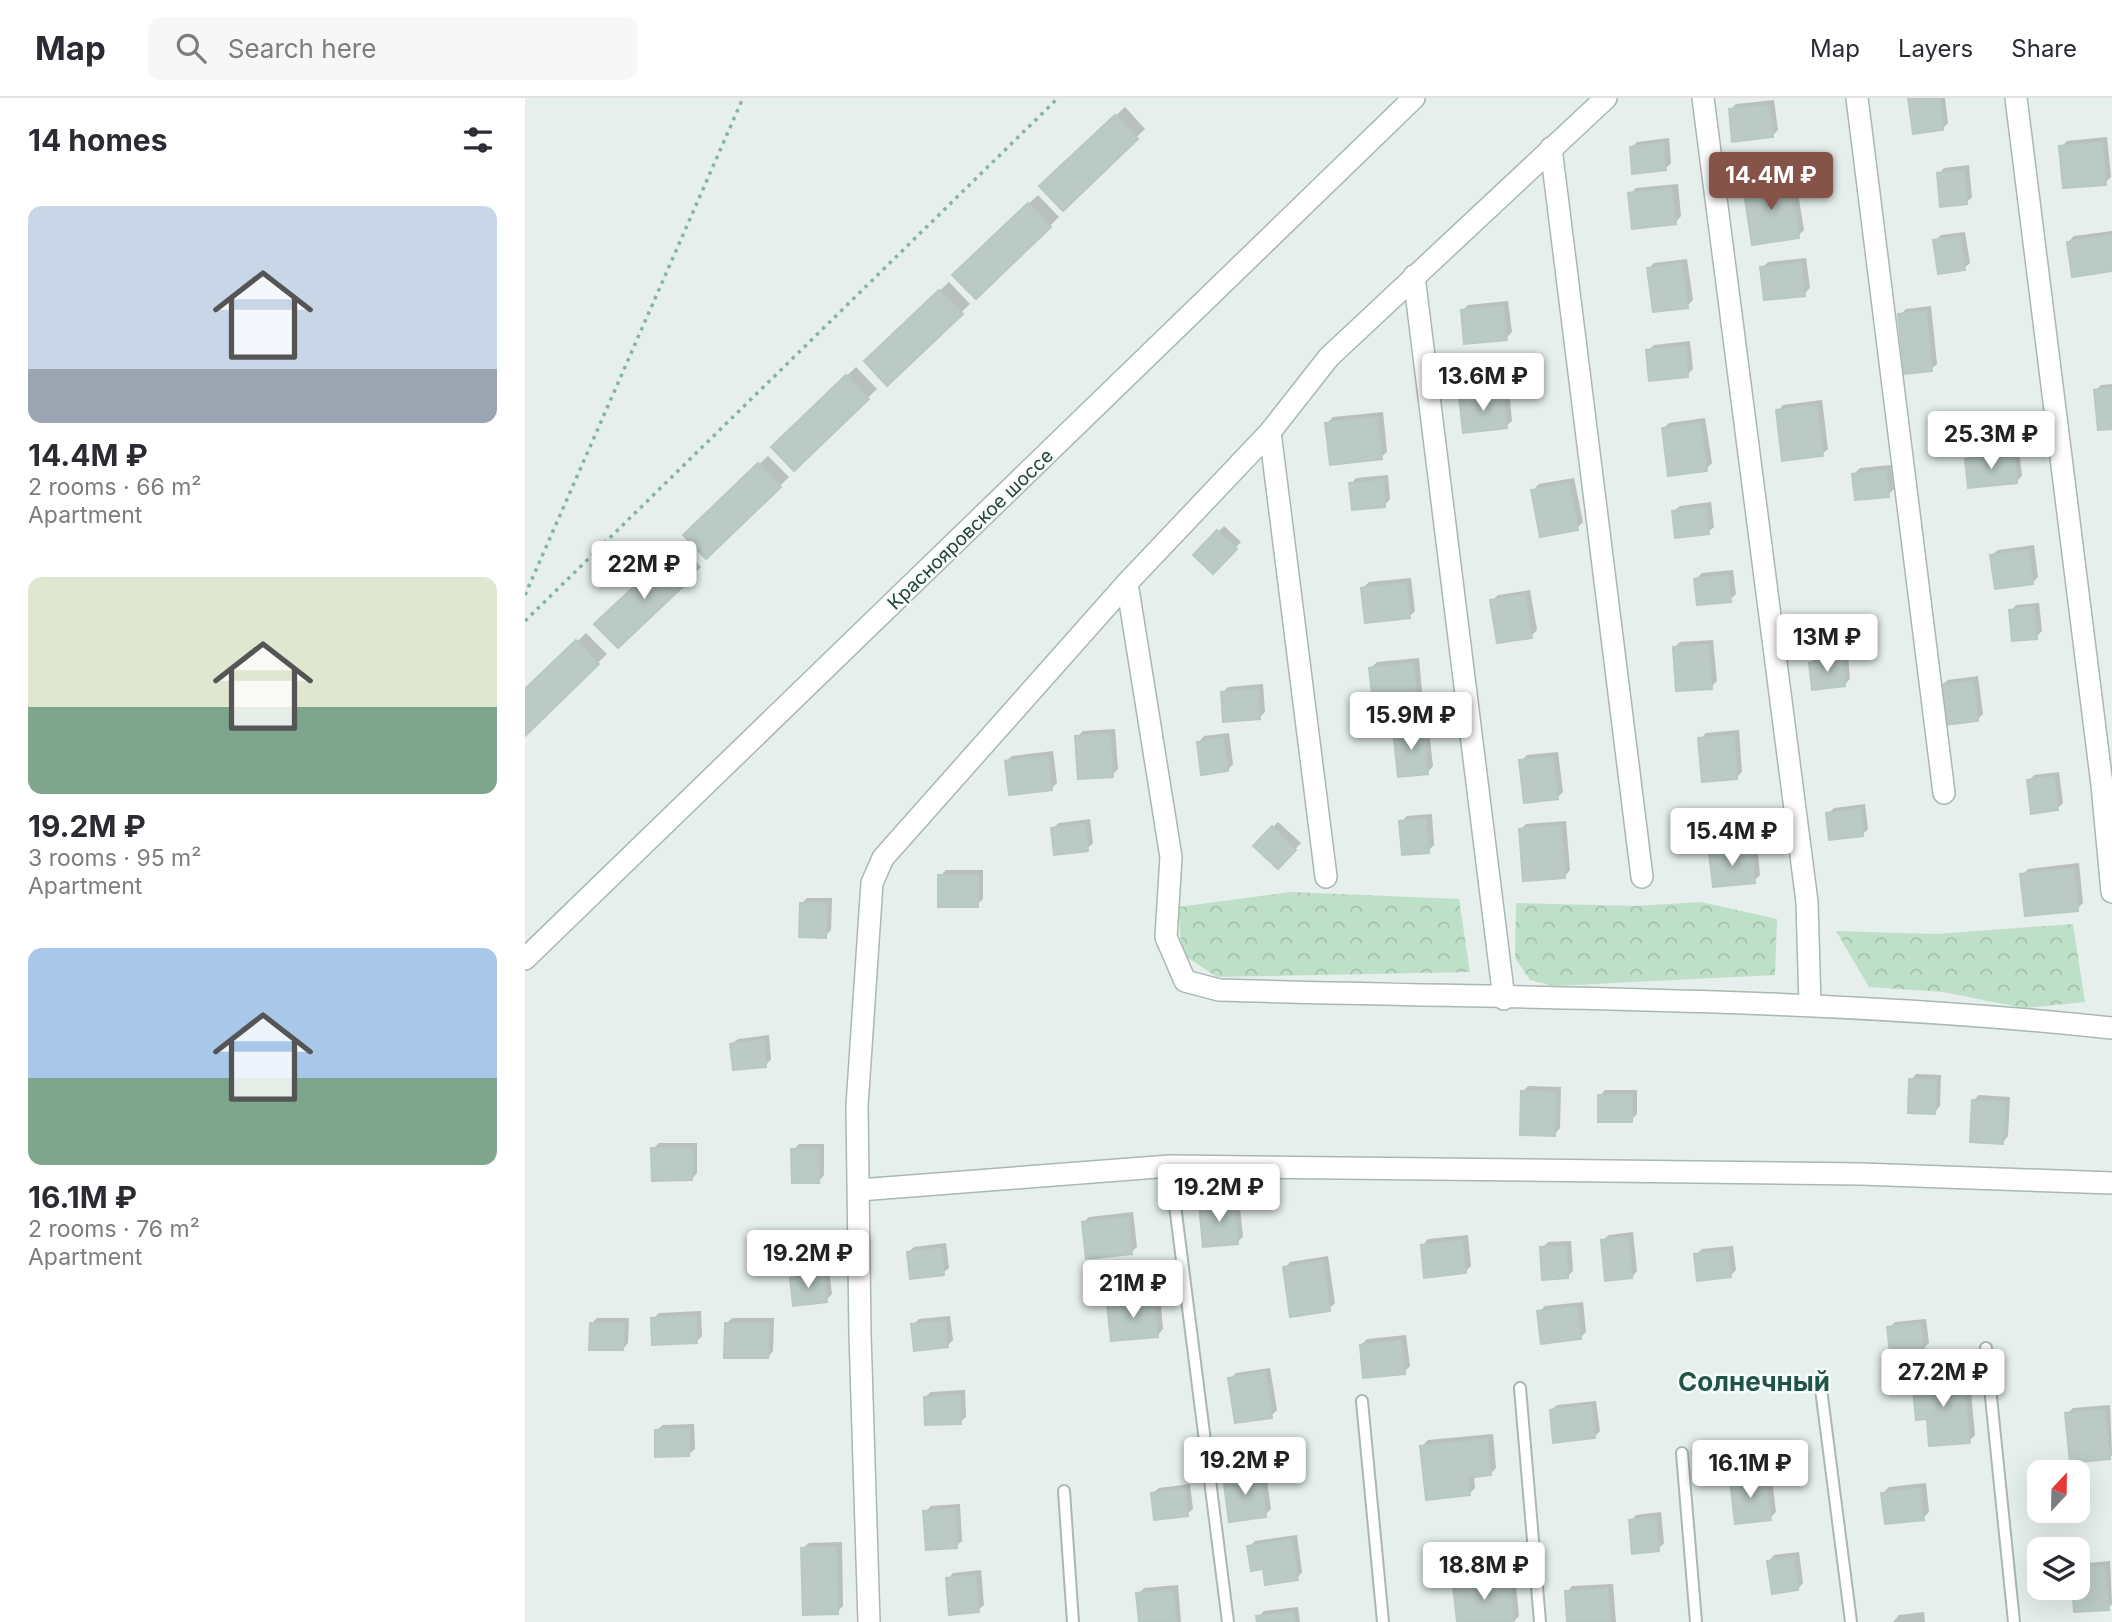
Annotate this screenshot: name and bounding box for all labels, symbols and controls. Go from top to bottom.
search box [148,17,638,80]
text: Map [35,28,106,68]
icon: search [172,29,210,67]
text: Search here [228,33,376,64]
text: Map [1810,34,1860,63]
text: Layers [1898,34,1973,63]
text: Share [2011,34,2077,63]
icon: filters [459,121,497,159]
text: 14 homes [28,122,167,158]
pin: 14.4M ₽ [1706,152,1836,212]
text: 14.4M ₽ [1725,161,1817,189]
icon: home [200,252,326,378]
pin: 13.6M ₽ [1418,354,1548,413]
text: 13.6M ₽ [1438,362,1528,390]
pin: 25.3M ₽ [1926,412,2056,471]
text: 25.3M ₽ [1944,420,2038,448]
text: 14.4M ₽ [28,437,148,473]
street label: Краснояровское шоссе [883,444,1058,615]
text: 2 rooms · 66 m² [28,473,202,501]
text: Apartment [28,501,142,529]
pin: 22M ₽ [595,542,693,601]
text: 22M ₽ [608,550,680,578]
pin: 13M ₽ [1778,614,1876,674]
icon: home [200,623,326,749]
text: 13M ₽ [1793,623,1861,651]
pin: 15.9M ₽ [1346,692,1476,752]
text: 15.9M ₽ [1366,701,1456,729]
text: 19.2M ₽ [28,808,146,844]
pin: 15.4M ₽ [1667,808,1797,868]
text: 15.4M ₽ [1686,817,1778,845]
text: 3 rooms · 95 m² [28,844,201,872]
text: Apartment [28,872,142,900]
icon: home [200,994,326,1120]
pin: 19.2M ₽ [1154,1164,1284,1224]
text: 19.2M ₽ [1174,1173,1264,1201]
text: 16.1M ₽ [28,1179,137,1215]
text: 2 rooms · 76 m² [28,1215,200,1243]
pin: 19.2M ₽ [743,1230,873,1290]
text: 19.2M ₽ [763,1239,853,1267]
text: Apartment [28,1243,142,1271]
pin: 21M ₽ [1084,1260,1182,1320]
text: 21M ₽ [1099,1269,1167,1297]
pin: 27.2M ₽ [1878,1350,2008,1409]
text: 27.2M ₽ [1897,1358,1989,1386]
district label: Солнечный [1678,1366,1830,1397]
pin: 19.2M ₽ [1180,1438,1310,1497]
pin: 16.1M ₽ [1685,1440,1815,1500]
text: 19.2M ₽ [1200,1446,1290,1474]
text: 16.1M ₽ [1708,1449,1792,1477]
north arrow [2027,1460,2089,1522]
map controls [2027,1460,2090,1600]
button: layers [2027,1537,2090,1600]
pin: 18.8M ₽ [1419,1542,1549,1602]
text: 18.8M ₽ [1439,1551,1529,1579]

